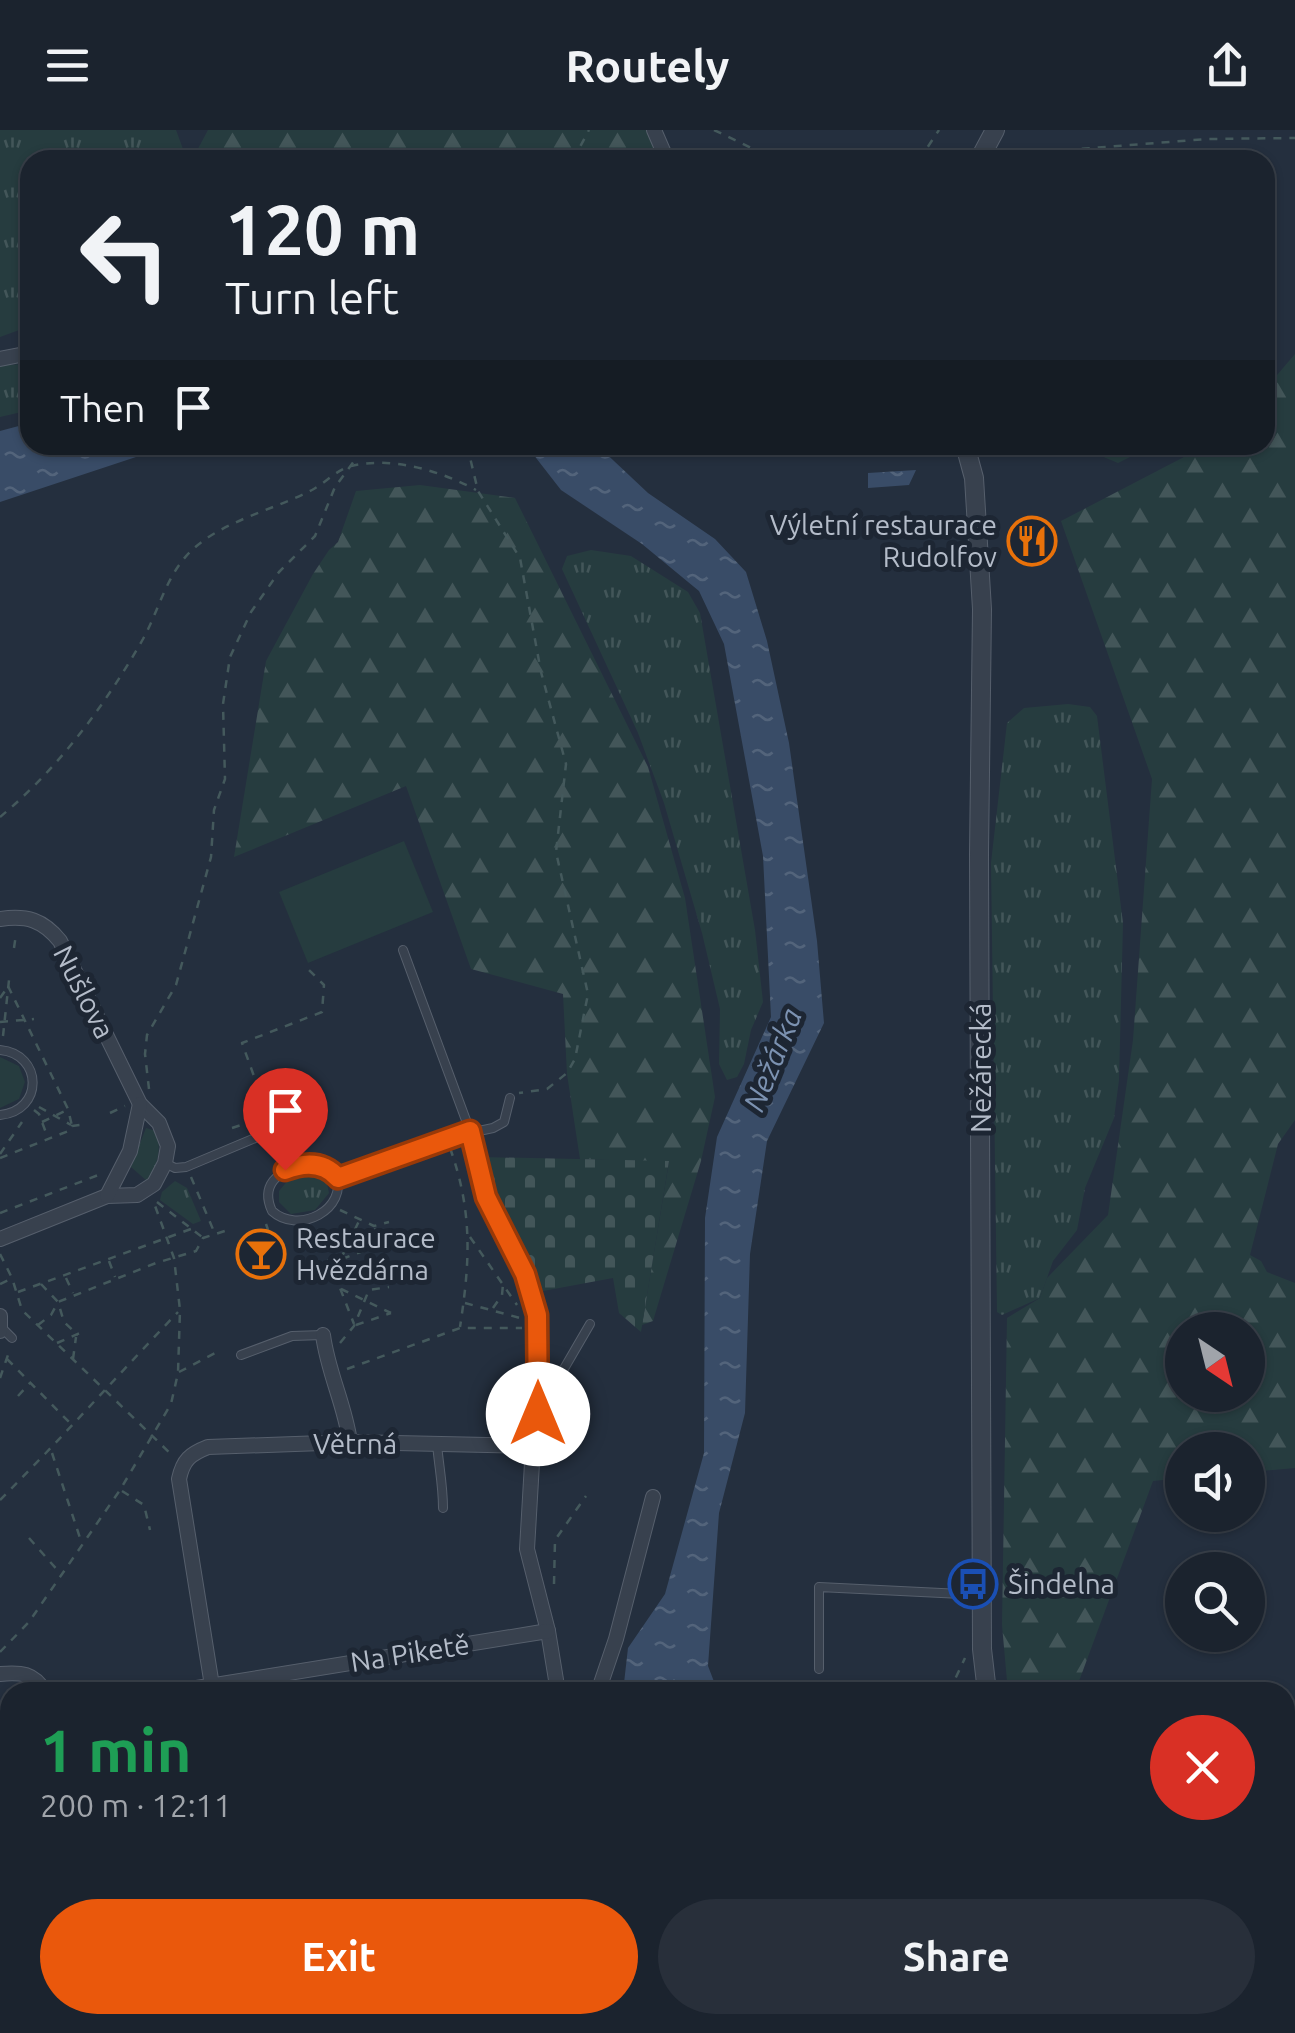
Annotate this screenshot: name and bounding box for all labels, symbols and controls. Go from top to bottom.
icon: menu [40,38,95,93]
icon: share [1200,38,1255,93]
text: Routely [566,40,729,91]
icon: left [60,190,190,320]
text: 120 m [225,190,420,268]
text: Turn left [225,272,399,323]
icon: arrive [166,380,221,435]
text: Then [60,387,146,429]
place label: Výletní restaurace Rudolfov [770,509,997,572]
restaurant icon: Výletní restaurace Rudolfov [1006,515,1058,567]
street label: Nušlova [48,940,121,1043]
water label: Nežárka [736,1003,808,1116]
street label: Nežárecká [965,1003,996,1133]
pin [243,1068,328,1171]
icon: arrive [258,1083,313,1138]
place label: Restaurace Hvězdárna [296,1222,436,1285]
bar icon: Restaurace Hvězdárna [235,1228,287,1280]
north arrow [1165,1312,1265,1412]
map controls [1165,1312,1265,1652]
position arrow [486,1362,590,1466]
street label: Větrná [313,1428,397,1459]
button: sound [1165,1432,1265,1532]
button: search [1165,1552,1265,1652]
bus stop icon: Šindelna [947,1558,999,1610]
place label: Šindelna [1008,1567,1115,1599]
street label: Na Piketě [348,1628,472,1677]
button: close [1150,1715,1255,1820]
text: 1 min [40,1716,192,1783]
text: 200 m · 12:11 [40,1787,232,1823]
button: Exit [40,1899,638,2014]
button: Share [658,1899,1255,2014]

